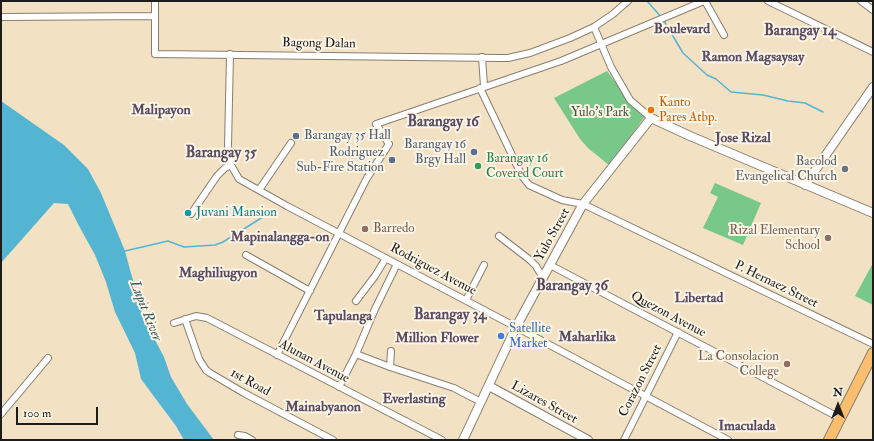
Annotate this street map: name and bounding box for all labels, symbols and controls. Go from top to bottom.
district label: Boulevard [654,22,710,38]
district label: Barangay 14 [764,23,836,41]
street label: Bagong Dalan [282,36,356,52]
district label: Ramon Magsaysay [702,50,804,66]
place label: Kanto Pares Atbp. [659,95,717,126]
district label: Malipayon [131,103,191,119]
park label: Yulo's Park [571,105,629,121]
marker: Kanto Pares Atbp. [646,105,656,115]
district label: Barangay 16 [407,114,479,132]
place label: Barangay 35 Hall [304,128,391,144]
marker: Barangay 35 Hall [291,131,301,141]
district label: Jose Rizal [715,131,771,147]
place label: Barangay 16 Brgy Hall [404,137,466,168]
district label: Barangay 35 [186,145,256,163]
place label: Rodriguez Sub-Fire Station [296,145,384,176]
marker: Barangay 16 Brgy Hall [469,147,479,157]
place label: Barangay 16 Covered Court [486,151,564,182]
place label: Bacolod Evangelical Church [735,154,837,185]
marker: Rodriguez Sub-Fire Station [387,155,397,165]
marker: Barangay 16 Covered Court [473,161,483,171]
marker: Bacolod Evangelical Church [840,164,850,174]
place label: Juvani Mansion [196,205,277,221]
street label: Yulo Street [532,206,574,264]
marker: Juvani Mansion [183,208,193,218]
place label: Barredo [373,221,415,237]
place label: Rizal Elementary School [729,223,820,254]
marker: Barredo [360,224,370,234]
district label: Mapinalangga-on [231,230,329,246]
marker: Rizal Elementary School [823,233,833,243]
street label: Rodriguez Avenue [387,241,479,299]
street label: P. Hernaez Street [732,258,820,312]
district label: Maghiliugyon [179,266,257,282]
water label: Lupit River [125,278,165,344]
district label: Barangay 36 [536,278,608,296]
street label: Quezon Avenue [628,289,708,341]
district label: Libertad [675,291,723,307]
district label: Barangay 34 [414,307,486,325]
district label: Tapulanga [314,309,372,325]
place label: Satellite Market [509,321,551,352]
district label: Maharlika [558,330,616,346]
district label: Million Flower [395,331,479,347]
marker: Satellite Market [496,331,506,341]
street label: Alunan Avenue [276,337,352,387]
street label: Corazon Street [616,342,666,420]
place label: La Consolacion College [698,349,779,380]
marker: La Consolacion College [782,359,792,369]
street label: 1st Road [227,366,273,400]
street label: Lizares Street [508,378,580,428]
north arrow [818,385,858,425]
text: N [833,386,843,399]
district label: Everlasting [382,392,446,408]
scale bar [18,399,100,425]
district label: Mainabyanon [285,400,361,416]
text: 100 m [23,406,51,421]
district label: Imaculada [718,419,776,435]

